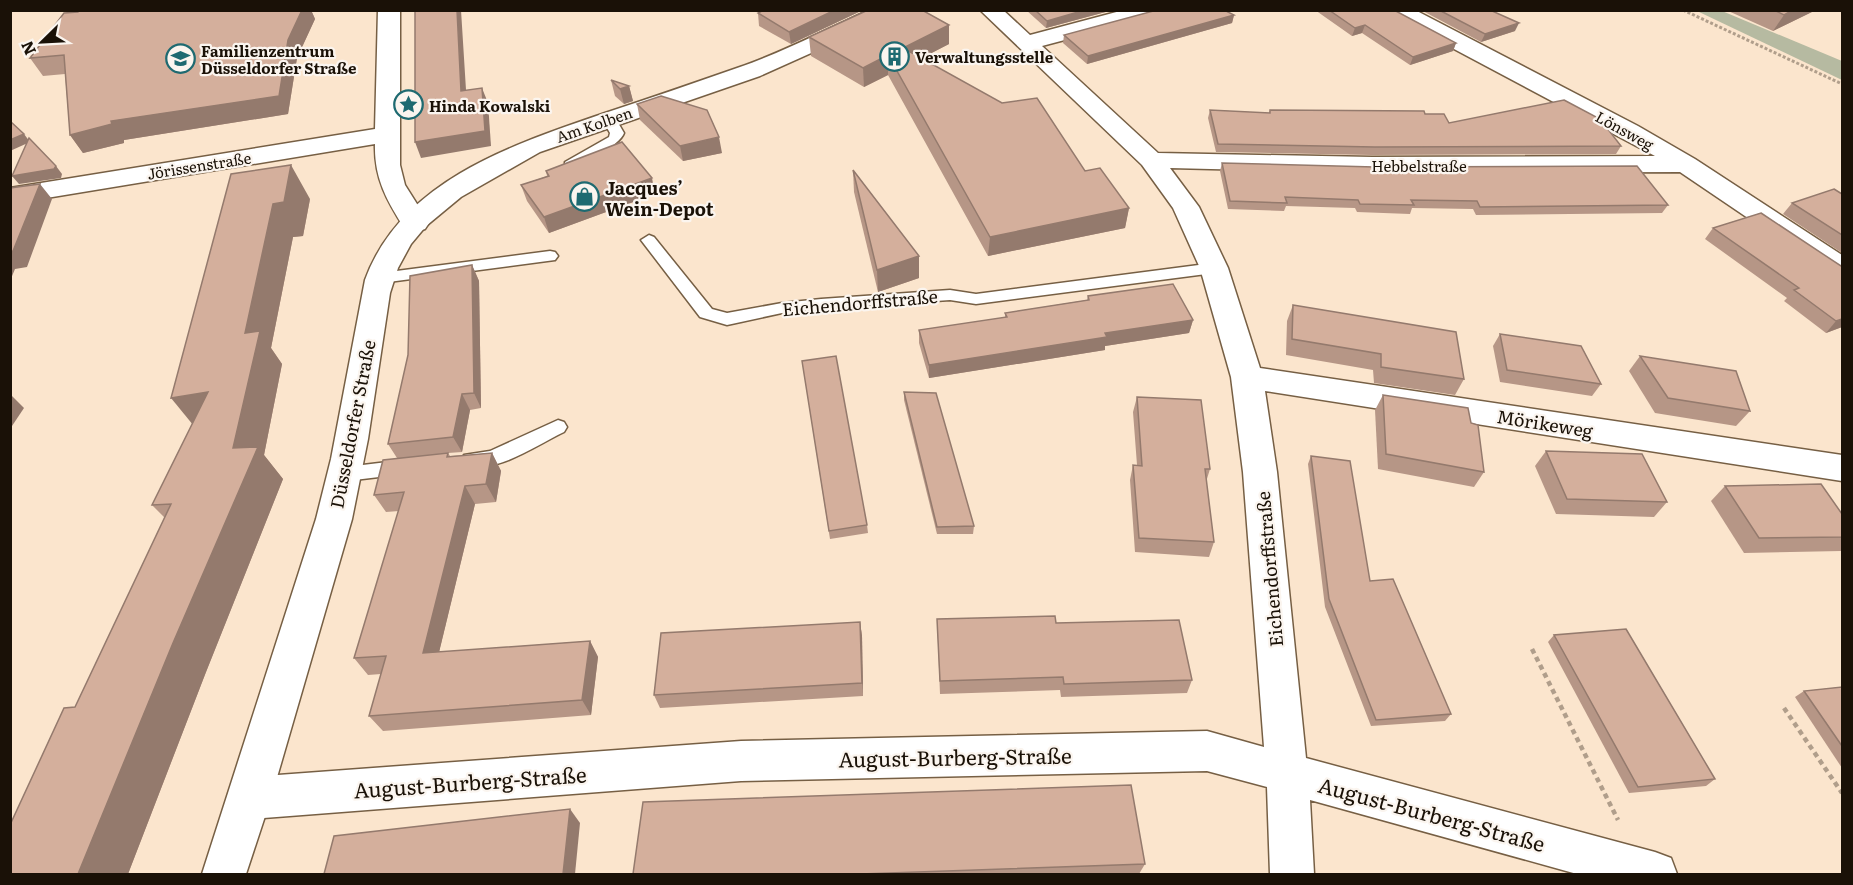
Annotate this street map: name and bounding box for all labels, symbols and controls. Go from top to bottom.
north arrow [12,12,72,72]
text: N [14,37,41,60]
place label: Familienzentrum Düsseldorfer Straße [201,39,357,79]
building icon: Verwaltungsstelle [878,40,910,72]
school or university icon: Familienzentrum Düsseldorfer Straße [164,43,196,75]
place label: Verwaltungsstelle [915,45,1054,68]
place icon: Hinda Kowalski [392,89,424,121]
place label: Hinda Kowalski [429,94,551,117]
street label: Am Kolben [553,100,635,148]
street label: Lönsweg [1592,105,1659,156]
street label: Jörissenstraße [145,145,253,185]
street label: Hebbelstraße [1371,154,1467,177]
place label: Jacques’ Wein-Depot [605,174,714,222]
shop icon: Jacques’ Wein-Depot [568,181,600,213]
street label: Eichendorffstraße [781,282,939,322]
street label: Düsseldorfer Straße [322,337,382,511]
street label: Mörikeweg [1495,402,1596,444]
street label: Eichendorffstraße [1249,490,1289,648]
street label: August-Burberg-Straße [838,738,1072,774]
street label: August-Burberg-Straße [352,757,588,805]
street label: August-Burberg-Straße [1315,768,1549,858]

